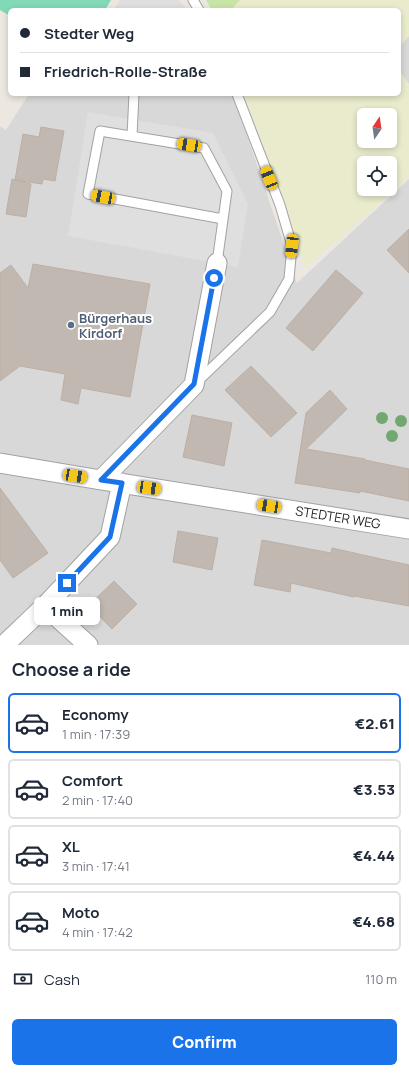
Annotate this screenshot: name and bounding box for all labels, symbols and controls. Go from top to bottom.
text: Stedter Weg [44,23,134,44]
text: Friedrich-Rolle-Straße [44,61,207,82]
north arrow [357,108,397,148]
map controls [357,108,397,196]
car [176,137,202,153]
button: locate [357,156,397,196]
car [259,165,279,191]
car [90,189,116,205]
car [285,233,299,259]
route start [205,269,223,287]
place label: Bürgerhaus Kirdorf [79,309,152,342]
marker: Bürgerhaus Kirdorf [66,320,76,330]
car [62,468,88,484]
car [136,480,162,496]
car [256,498,282,514]
street label: STEDTER WEG [294,501,382,533]
route end [58,574,76,592]
callout: 1 min [34,597,100,625]
text: 1 min [51,602,83,620]
text: Choose a ride [12,657,131,681]
text: Economy [62,704,129,725]
icon: car [14,705,50,741]
text: €2.61 [355,713,395,734]
text: 1 min · 17:39 [62,725,130,743]
text: Comfort [62,770,123,791]
icon: car [14,771,50,807]
text: €3.53 [353,779,395,800]
text: 2 min · 17:40 [62,791,133,809]
text: XL [62,836,80,857]
icon: car [14,837,50,873]
text: €4.44 [353,845,395,866]
text: 3 min · 17:41 [62,857,130,875]
text: Moto [62,902,99,923]
icon: car [14,903,50,939]
text: €4.68 [352,911,395,932]
text: 4 min · 17:42 [62,923,133,941]
icon: cash [12,968,34,990]
text: Cash [44,969,80,990]
text: 110 m [365,970,397,988]
button: Confirm [12,1019,397,1065]

